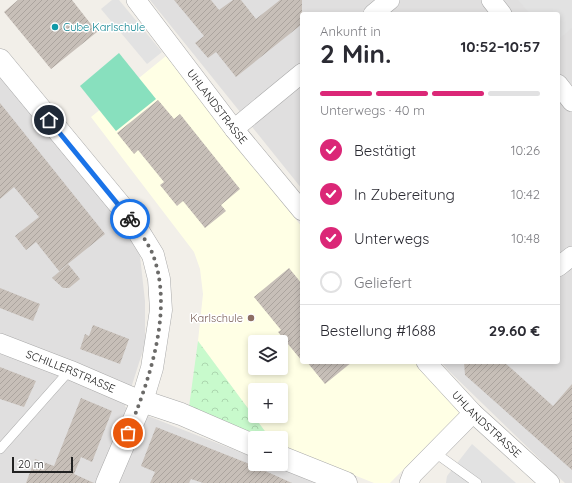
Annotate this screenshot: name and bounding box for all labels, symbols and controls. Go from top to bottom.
place label: Cube Karlschule [63,20,145,34]
marker: Cube Karlschule [50,22,60,32]
text: Ankunft in [320,23,381,39]
text: 2 Min. [320,37,391,70]
text: 10:52–10:57 [461,37,540,56]
street label: UHLANDSTRASSE [184,66,250,147]
text: Unterwegs · 40 m [320,102,425,118]
pin [32,103,66,137]
icon: home [38,109,60,131]
icon: check [320,139,342,161]
text: Bestätigt [354,141,416,160]
text: 10:26 [511,142,540,158]
icon: check [320,183,342,205]
text: In Zubereitung [354,185,455,204]
text: 10:42 [511,186,540,202]
courier [110,199,150,239]
icon: bike [119,208,141,230]
icon: check [320,227,342,249]
text: Unterwegs [354,229,429,248]
text: 10:48 [511,230,540,246]
text: Geliefert [354,273,412,292]
place label: Karlschule [190,311,243,325]
marker: Karlschule [246,313,256,323]
text: Bestellung #1688 [320,321,436,340]
text: 29.60 € [489,321,540,340]
map controls [248,335,288,471]
button: layers [248,335,288,375]
street label: SCHILLERSTRASSE [24,347,117,396]
button: + [248,383,288,423]
street label: UHLANDSTRASSE [449,388,524,461]
pin [111,416,145,450]
icon: bag [117,422,139,444]
button: − [248,431,288,471]
scale bar [12,455,73,474]
text: 20 m [18,457,44,471]

